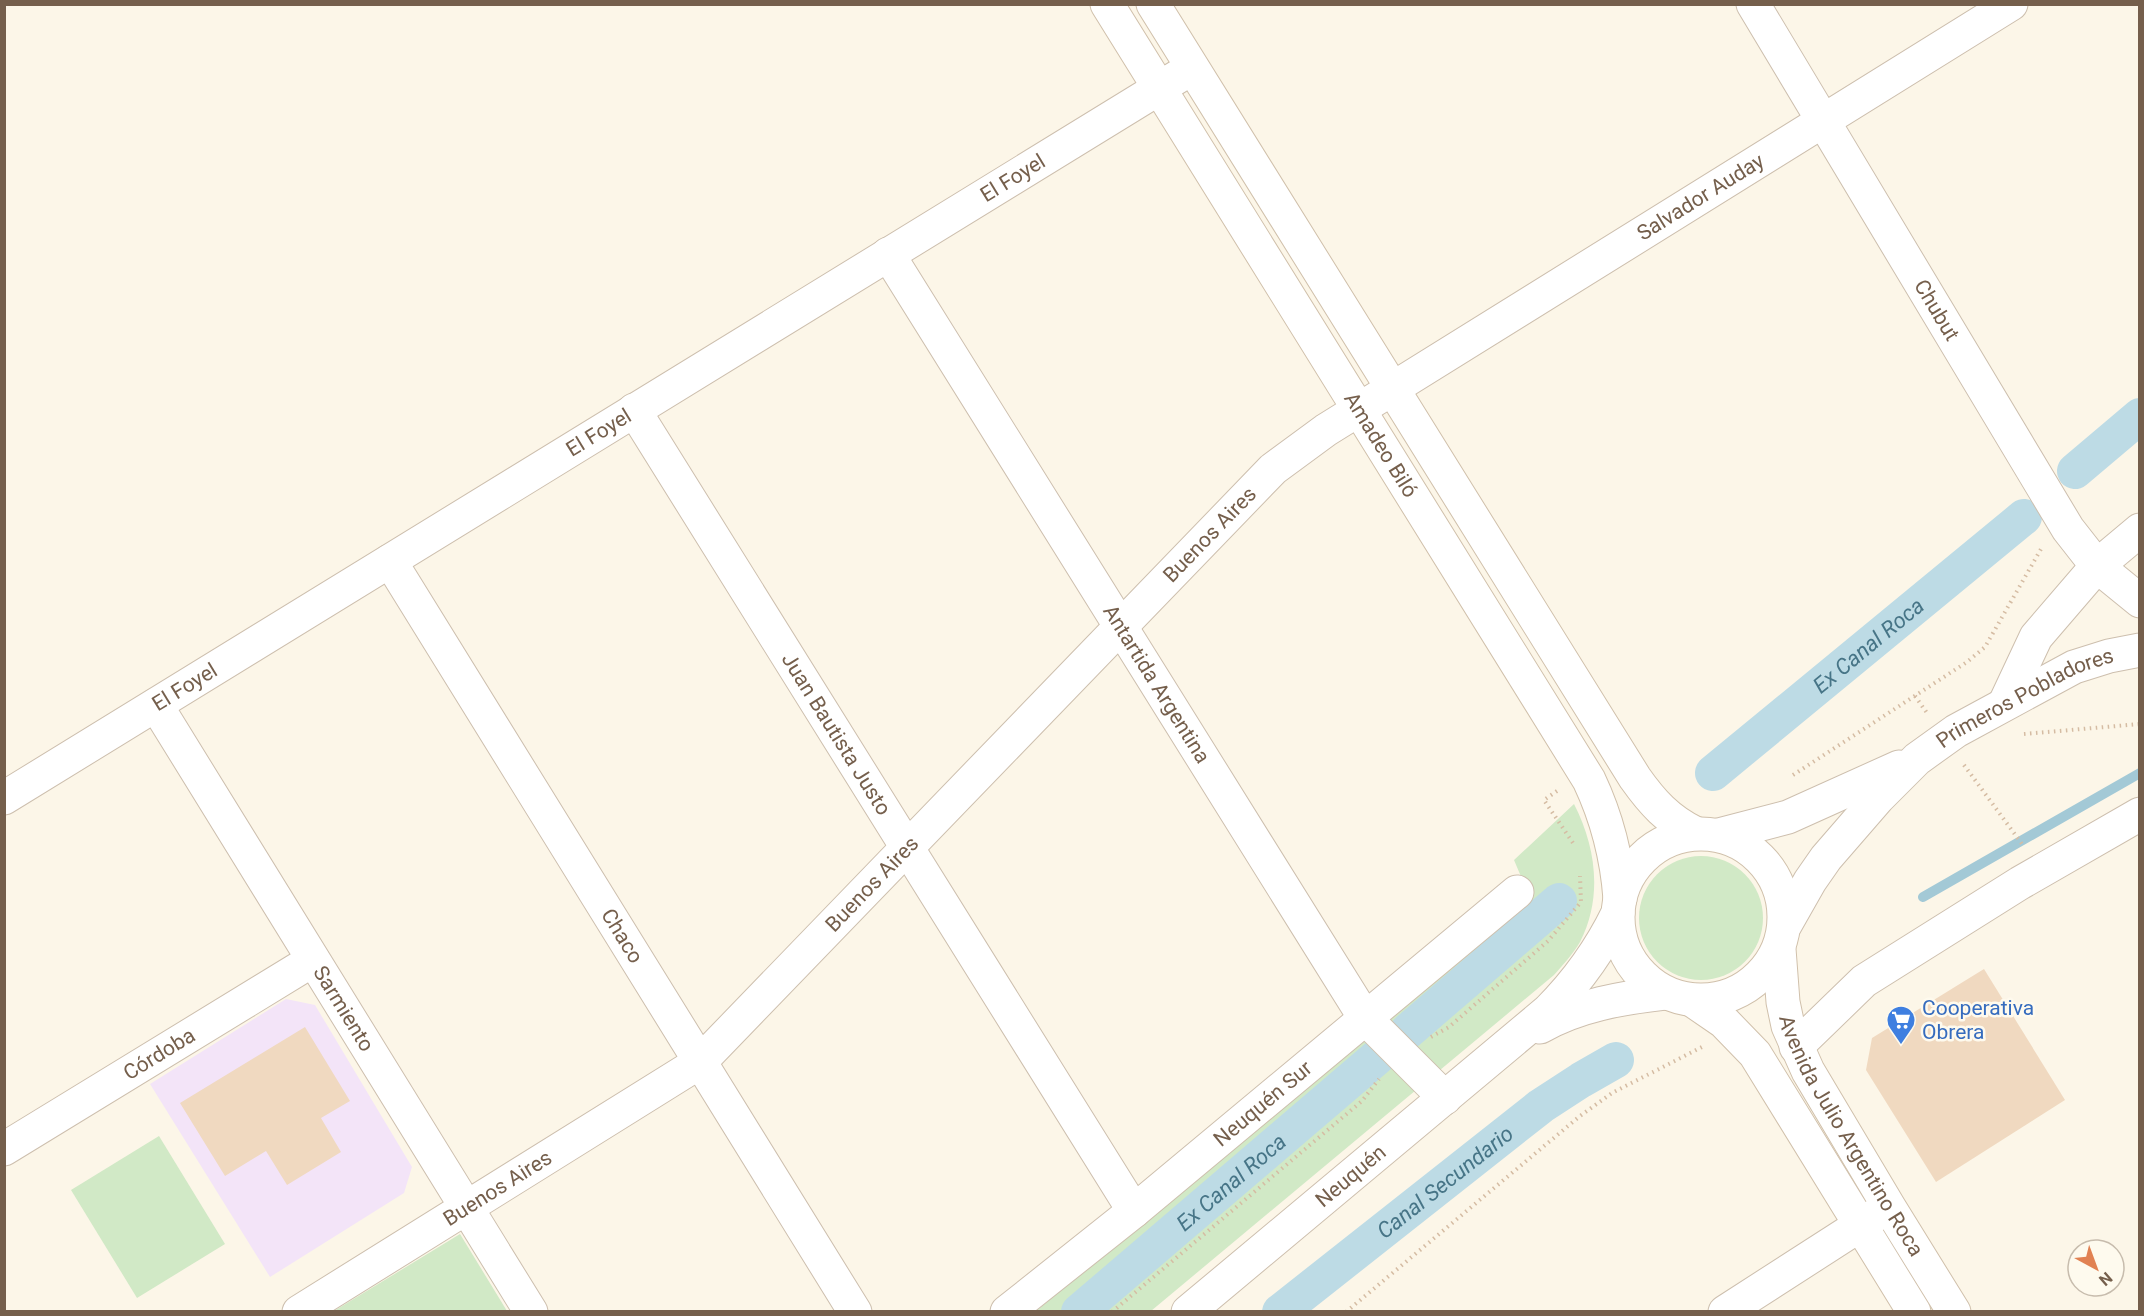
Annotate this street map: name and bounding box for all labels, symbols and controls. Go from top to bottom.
street label: El Foyel [976,149,1050,207]
street label: Salvador Auday [1633,149,1768,246]
street label: Chubut [1909,275,1964,345]
street label: Amadeo Biló [1339,388,1422,502]
street label: El Foyel [562,404,635,462]
street label: Buenos Aires [1158,482,1261,587]
water label: Ex Canal Roca [1808,593,1929,698]
street label: Antartida Argentina [1098,601,1215,768]
street label: Primeros Pobladores [1932,643,2116,753]
street label: Juan Bautista Justo [777,649,896,820]
street label: El Foyel [148,658,221,716]
street label: Buenos Aires [821,831,923,937]
street label: Chaco [596,904,648,968]
street label: Sarmiento [308,962,379,1056]
place label: Cooperativa Obrera [1922,996,2034,1044]
supermarket icon: Cooperativa Obrera [1885,1004,1917,1046]
street label: Avenida Julio Argentino Roca [1774,1013,1928,1261]
street label: Córdoba [119,1023,199,1085]
street label: Neuquén Sur [1209,1056,1317,1151]
water label: Canal Secundario [1372,1121,1518,1244]
water label: Ex Canal Roca [1172,1129,1291,1236]
street label: Neuquén [1311,1140,1391,1212]
street label: Buenos Aires [439,1145,556,1231]
north arrow [2066,1238,2126,1298]
text: N [2095,1268,2116,1290]

